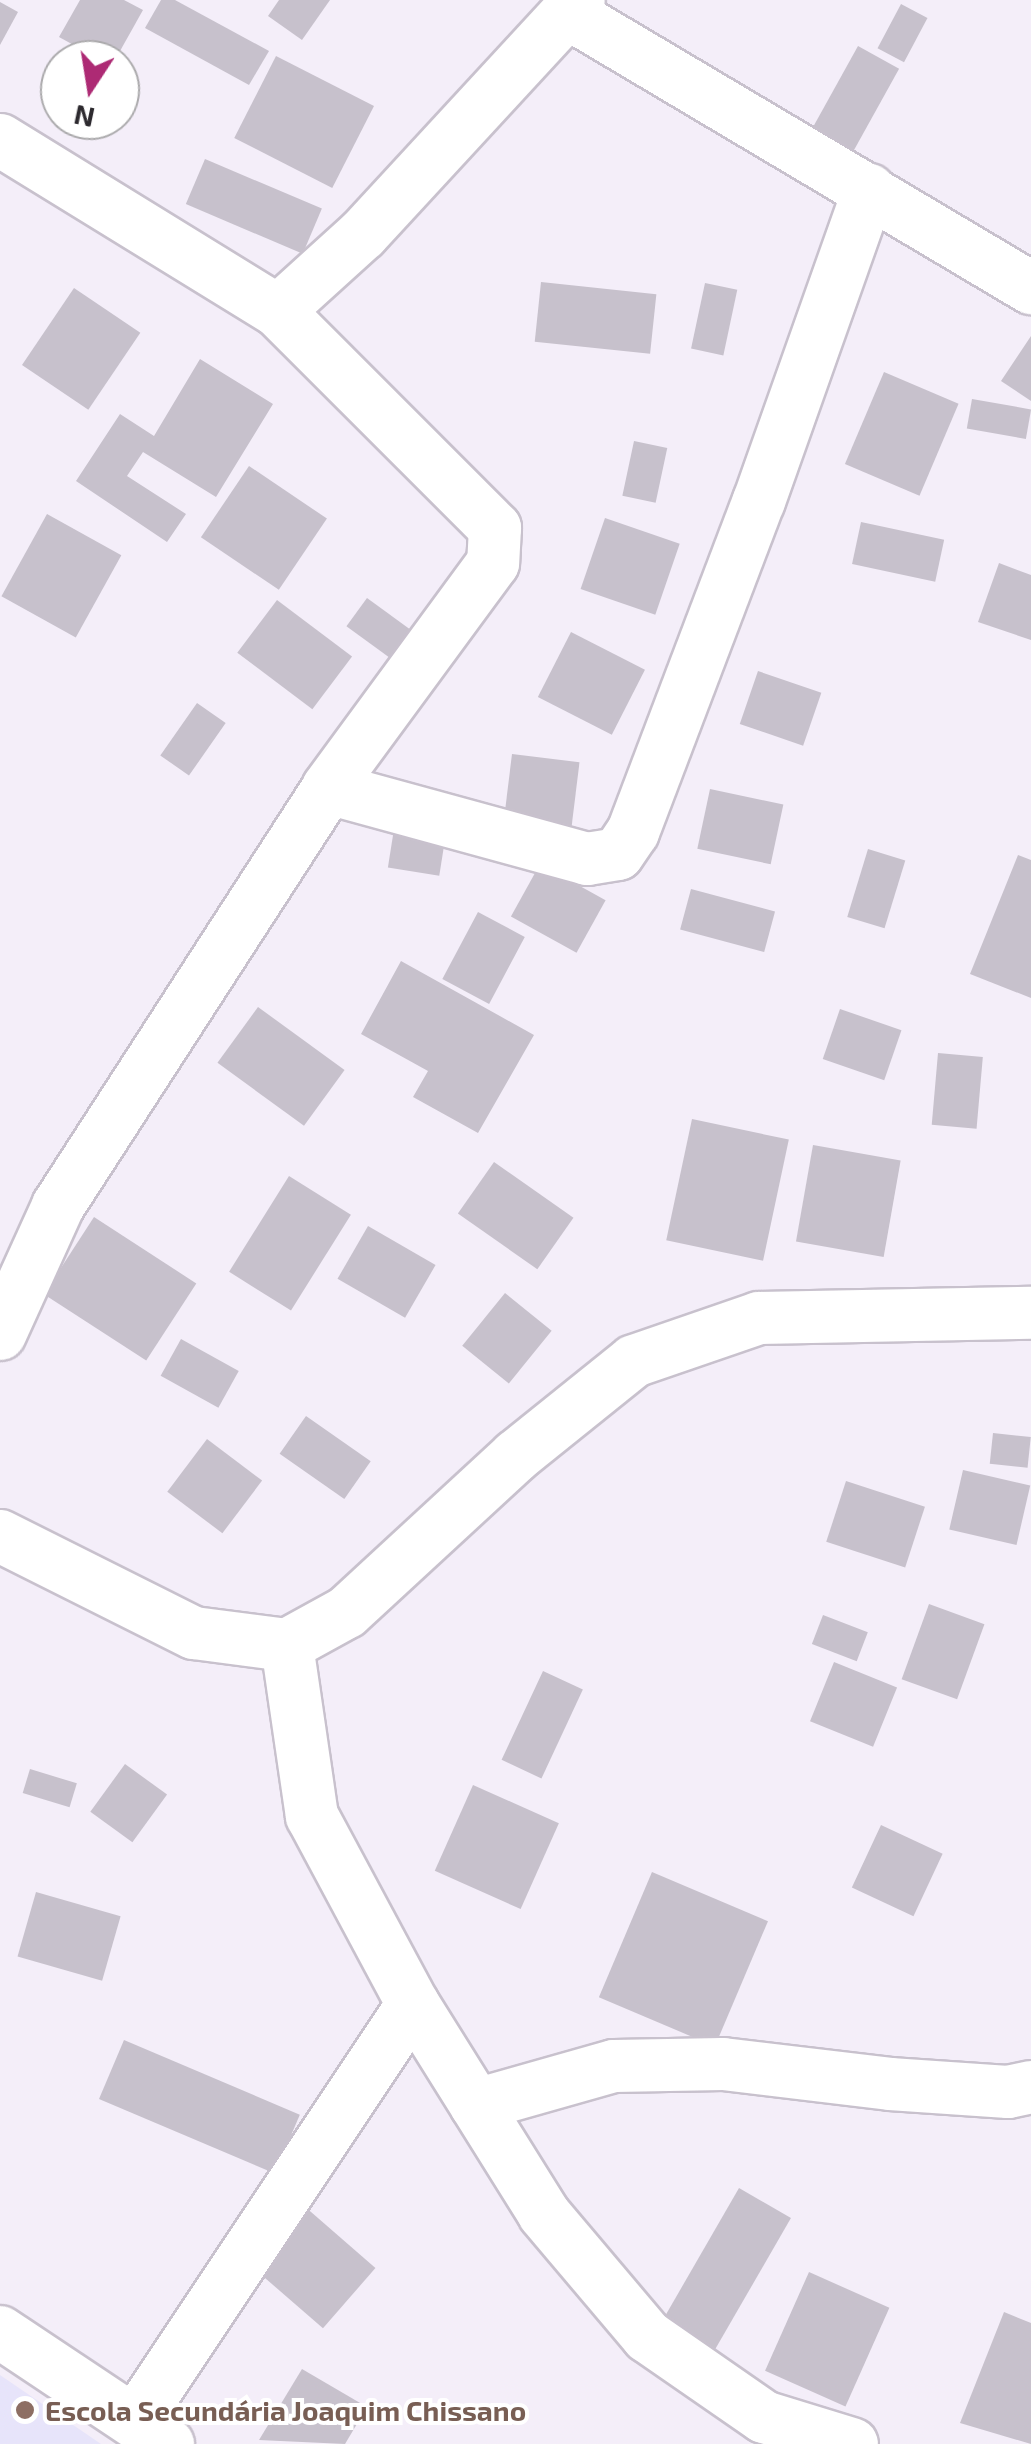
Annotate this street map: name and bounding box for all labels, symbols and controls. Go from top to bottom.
north arrow [40,40,140,140]
text: N [71,99,98,136]
place label: Escola Secundária Joaquim Chissano [45,2393,527,2427]
marker: Escola Secundária Joaquim Chissano [14,2399,36,2421]

